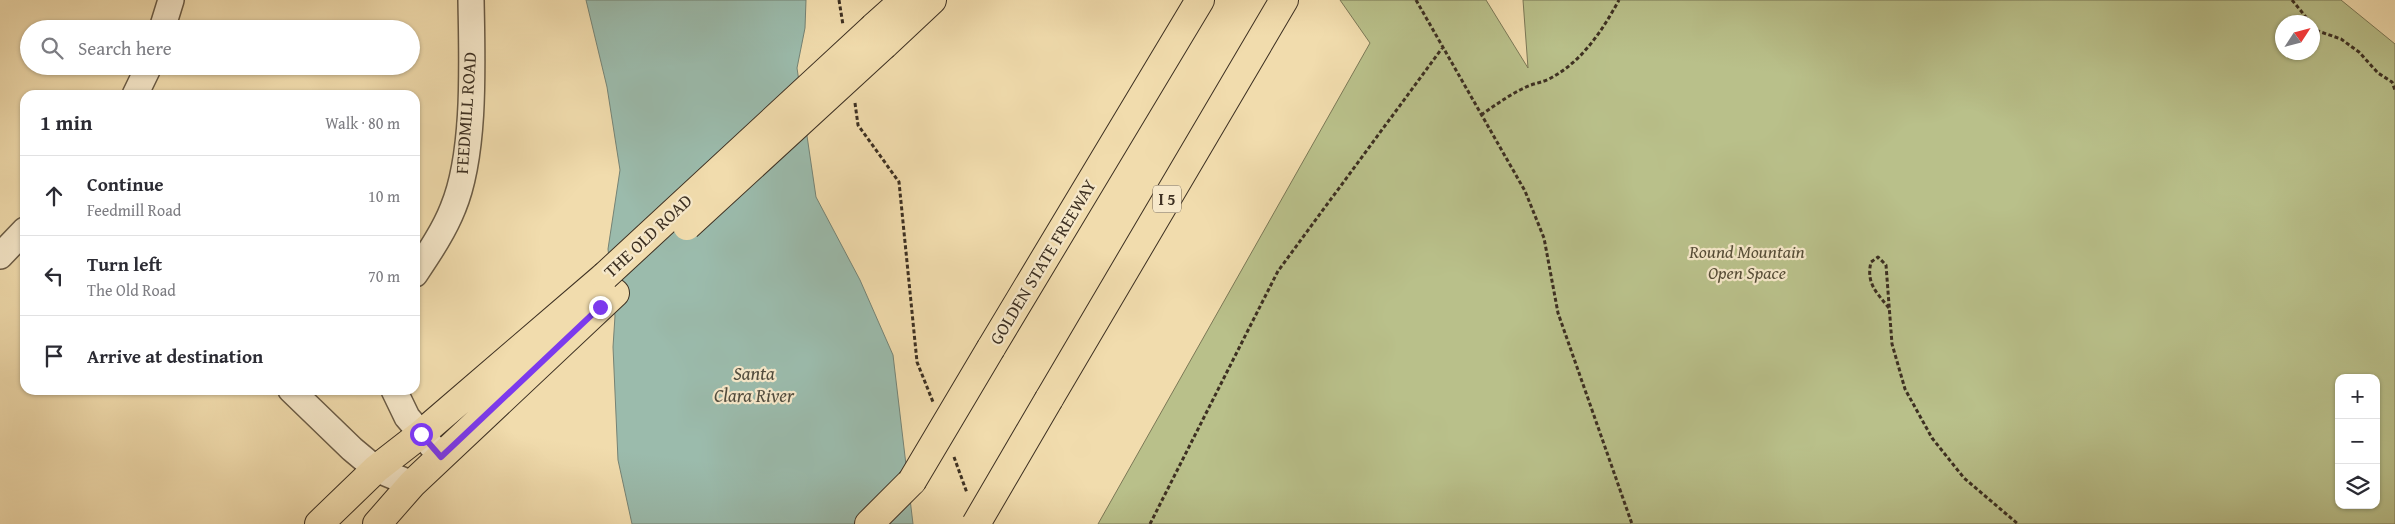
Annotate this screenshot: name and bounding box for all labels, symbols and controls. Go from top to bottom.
north arrow [2275,15,2320,60]
search box [20,20,420,75]
icon: search [38,34,66,62]
text: Search here [78,34,172,62]
street label: FEEDMILL ROAD [448,51,483,175]
text: 1 min [40,107,92,138]
text: Walk · 80 m [325,111,400,135]
text: Continue [87,170,164,198]
street label: GOLDEN STATE FREEWAY [982,174,1103,349]
icon: ahead [40,182,68,210]
text: 10 m [368,184,400,208]
road number: I 5 [1153,185,1181,212]
street label: THE OLD ROAD [597,187,698,284]
text: Feedmill Road [87,198,181,222]
park label: Round Mountain Open Space [1688,238,1805,286]
text: Turn left [87,250,162,278]
icon: left [40,262,68,290]
text: 70 m [368,264,400,288]
text: The Old Road [87,278,176,302]
route end [589,296,612,319]
icon: arrive [40,342,68,370]
text: Arrive at destination [87,342,263,370]
water label: Santa Clara River [714,359,795,409]
map controls [2335,374,2380,509]
button: + [2335,374,2380,419]
button: − [2335,419,2380,464]
route start [410,423,433,446]
button: layers [2335,464,2380,509]

